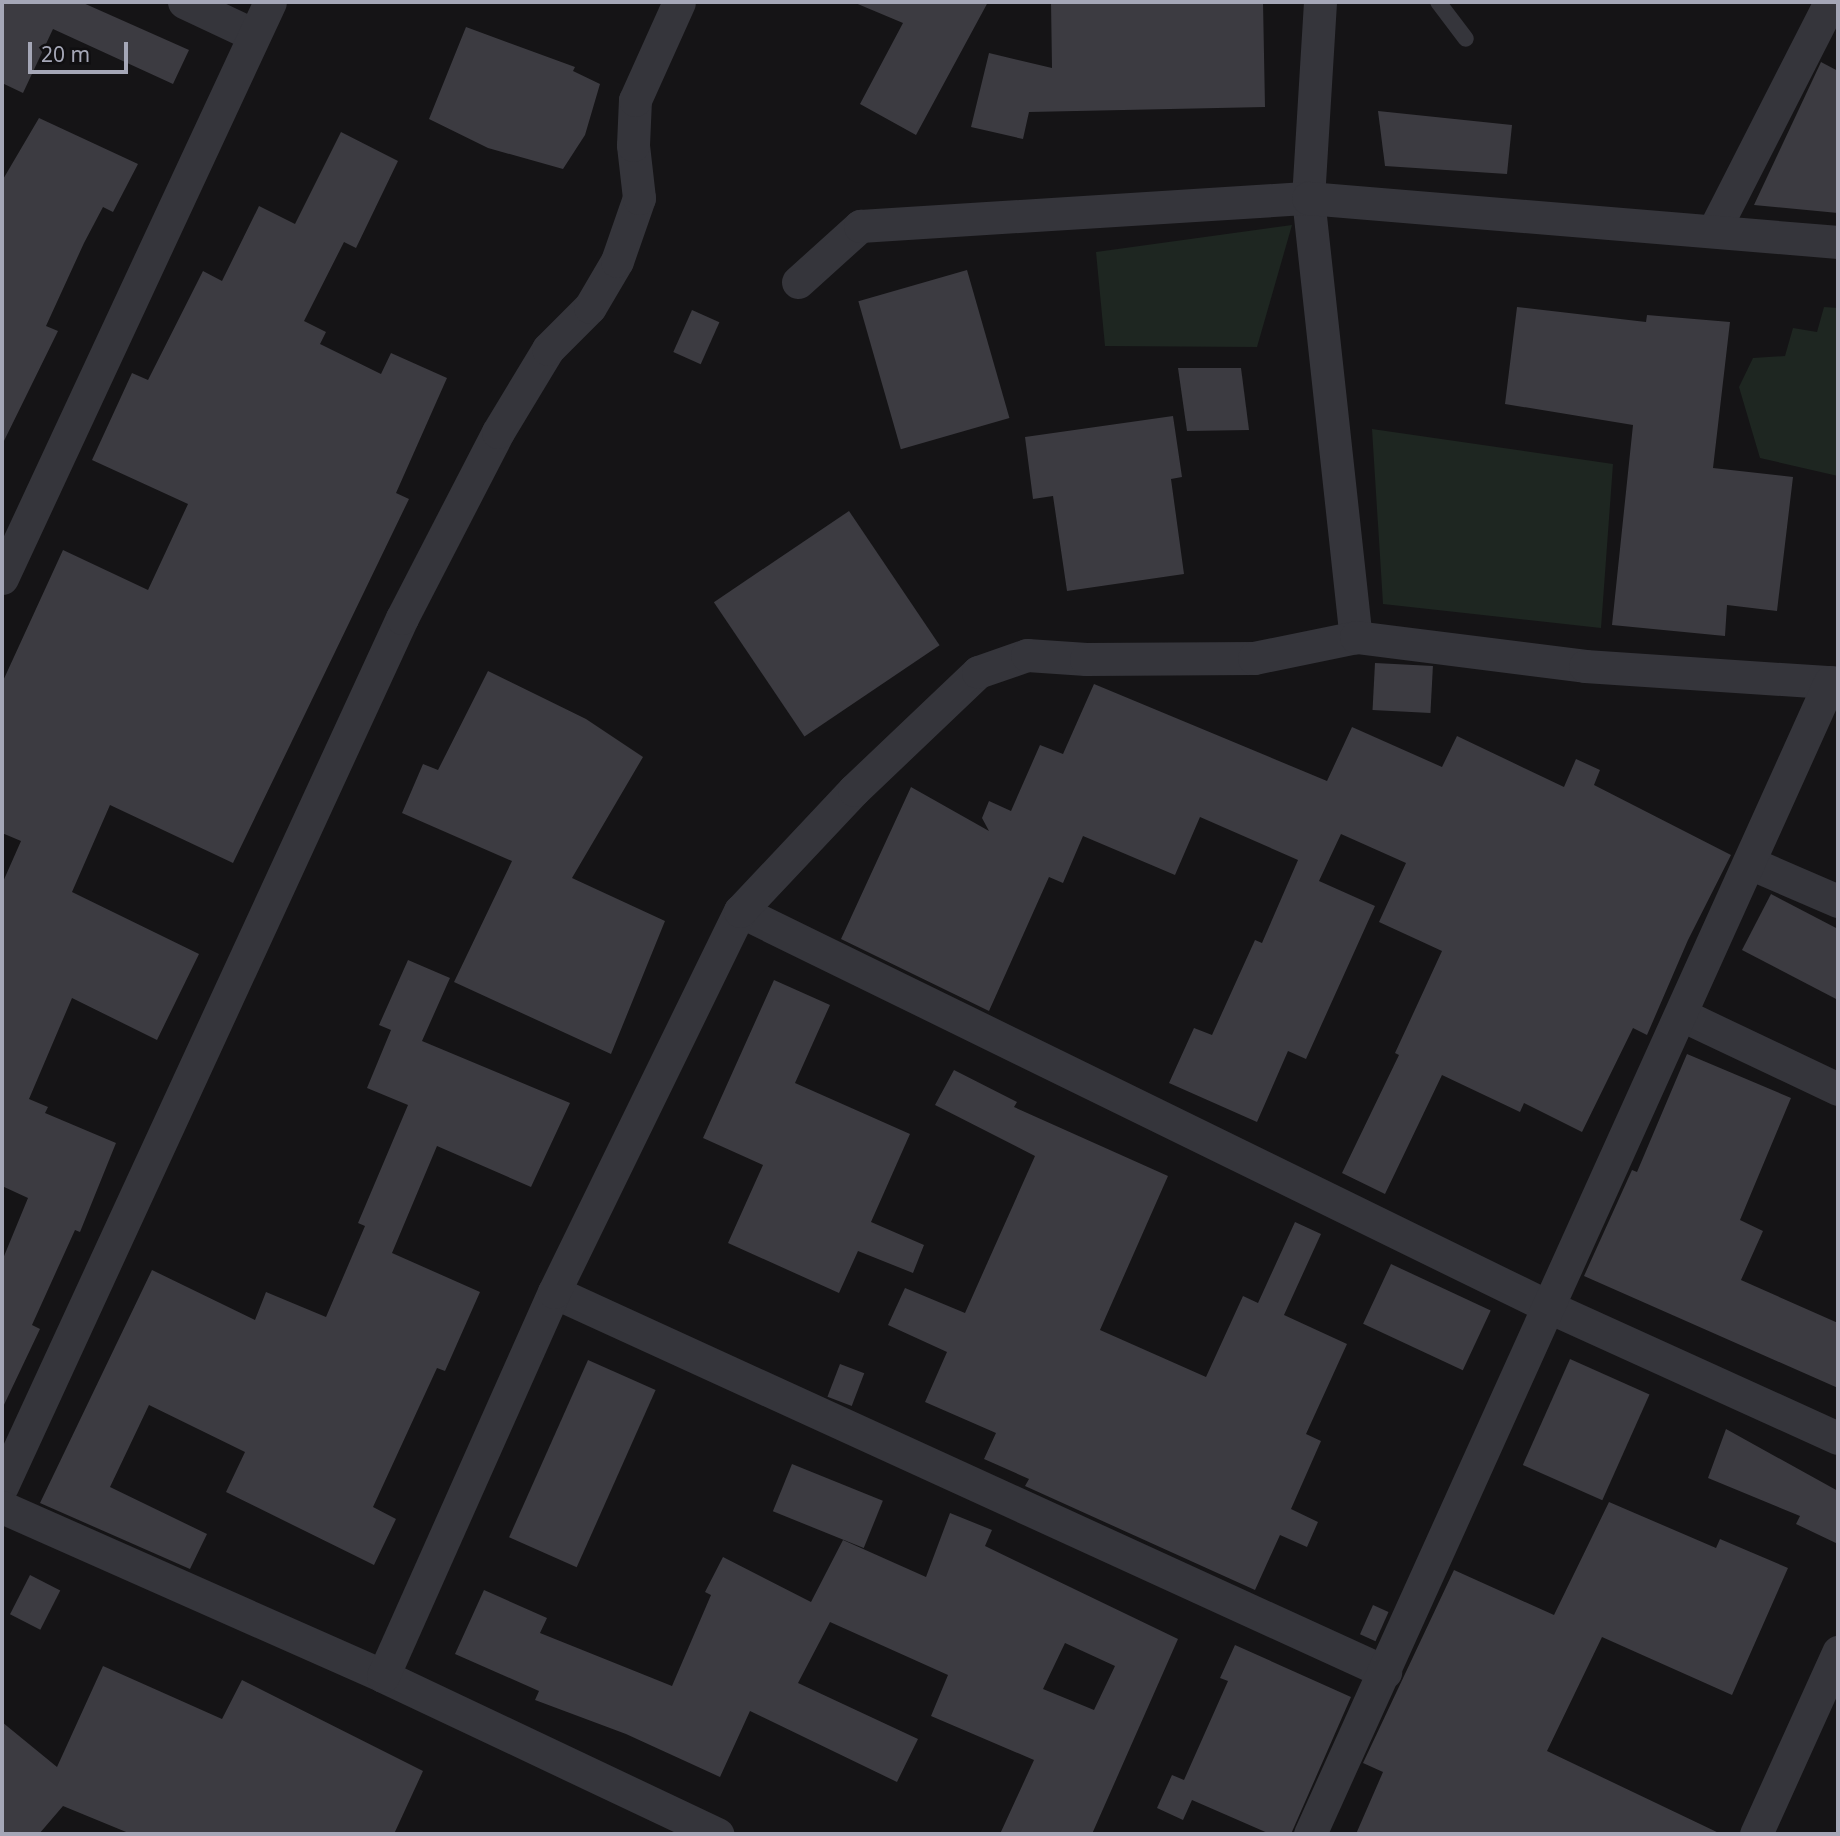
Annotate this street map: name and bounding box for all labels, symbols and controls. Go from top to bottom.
scale bar [32,28,131,72]
text: 20 m [41,40,90,68]

